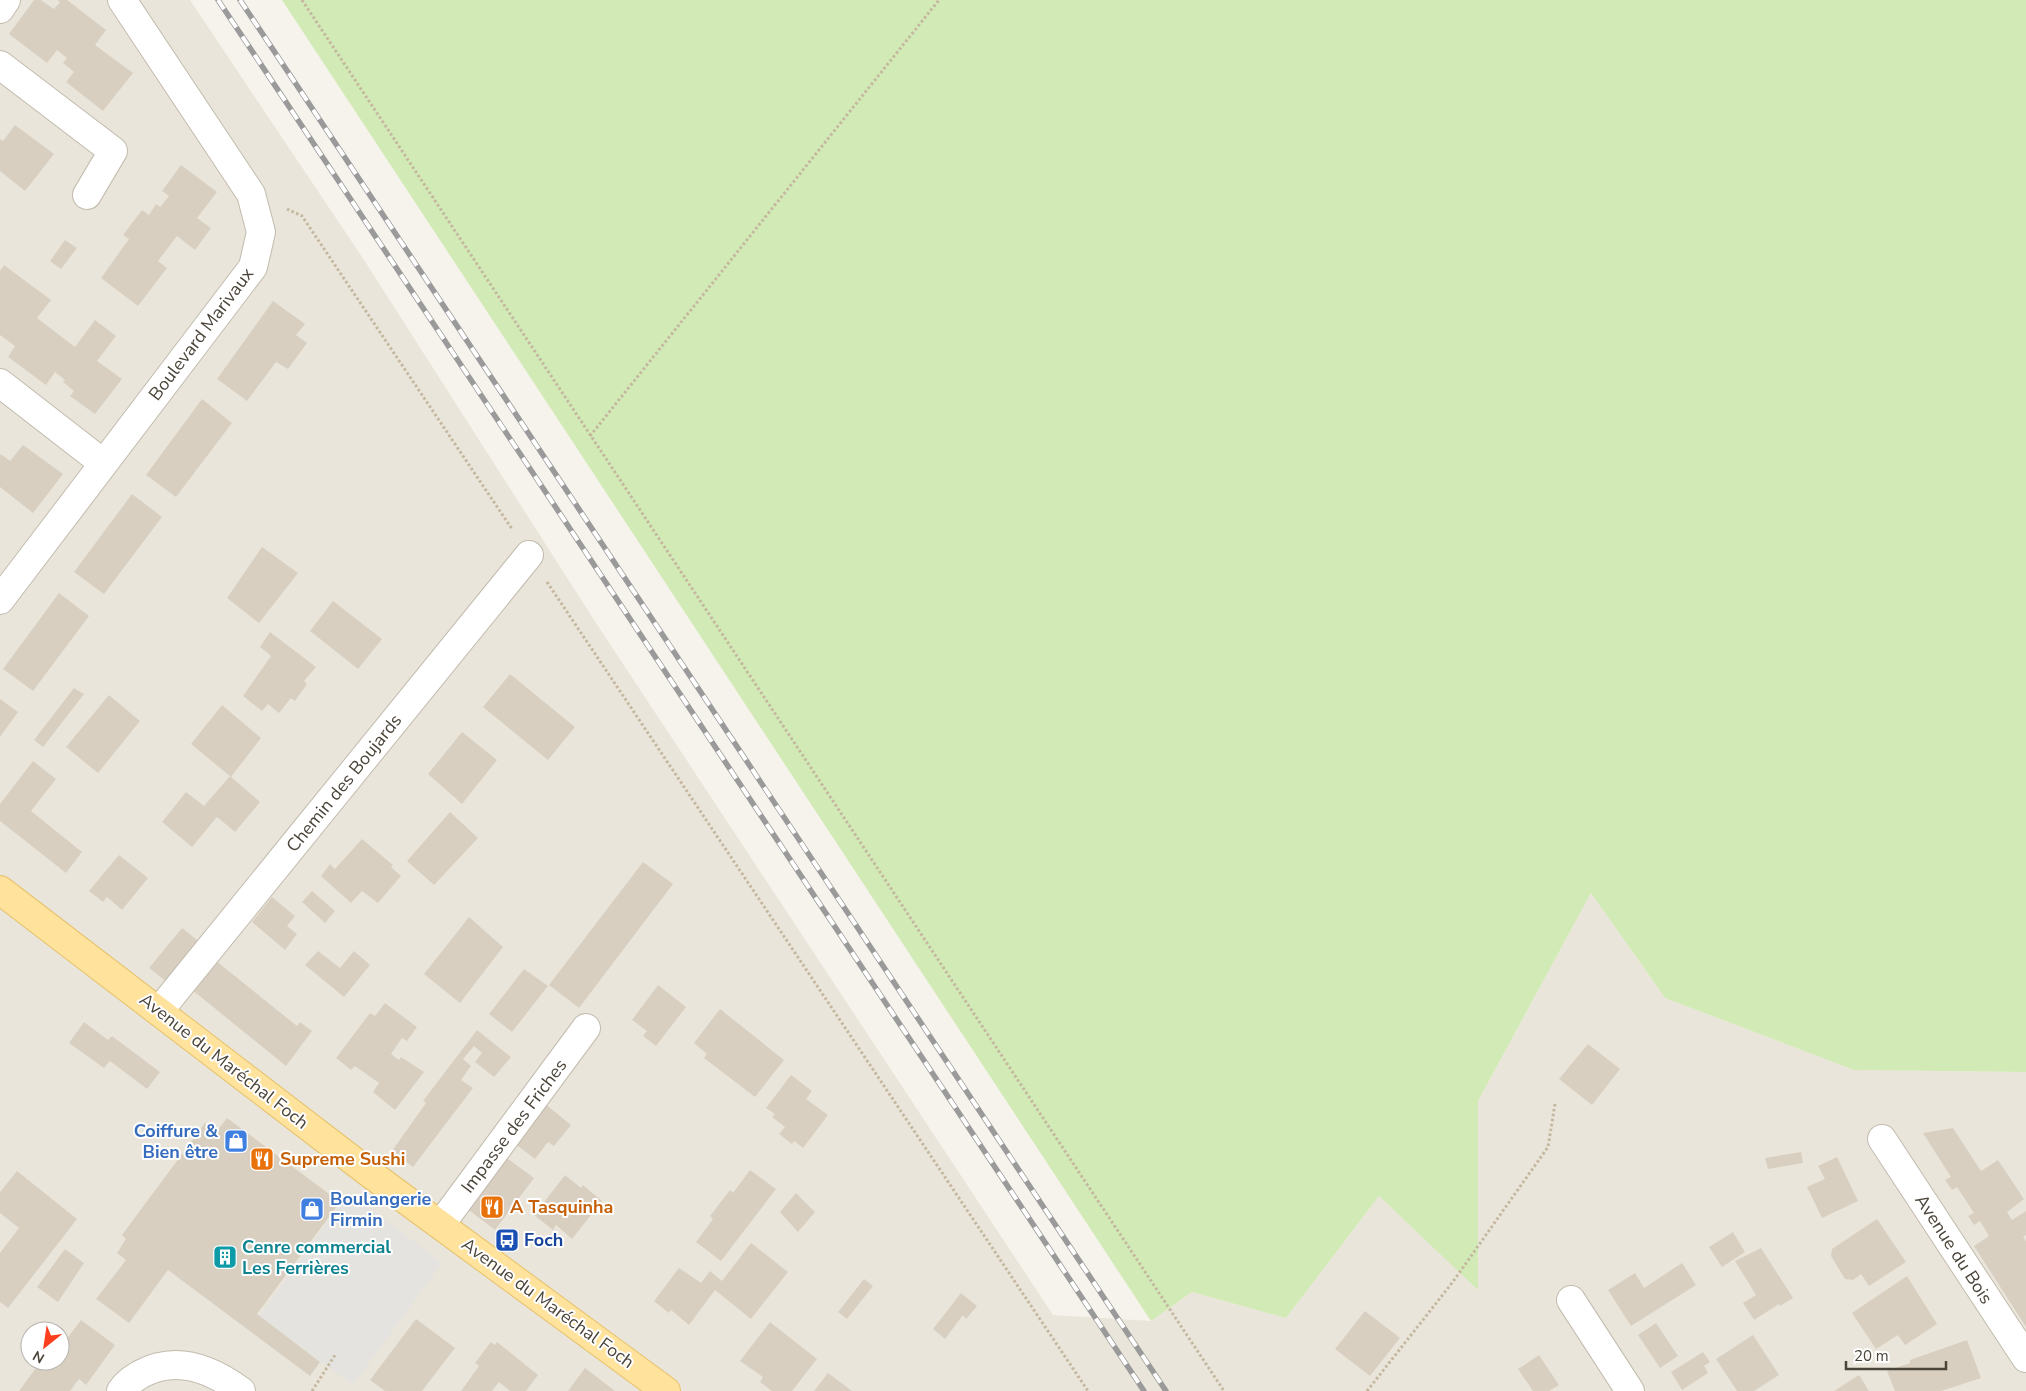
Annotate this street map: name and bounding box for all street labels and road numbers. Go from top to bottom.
street label: Boulevard Marivaux [143,262,259,405]
street label: Chemin des Boujards [281,709,407,857]
street label: Avenue du Maréchal Foch [135,987,313,1135]
street label: Impasse des Friches [456,1054,572,1198]
street label: Avenue du Bois [1910,1190,1998,1308]
street label: Avenue du Maréchal Foch [457,1232,639,1374]

